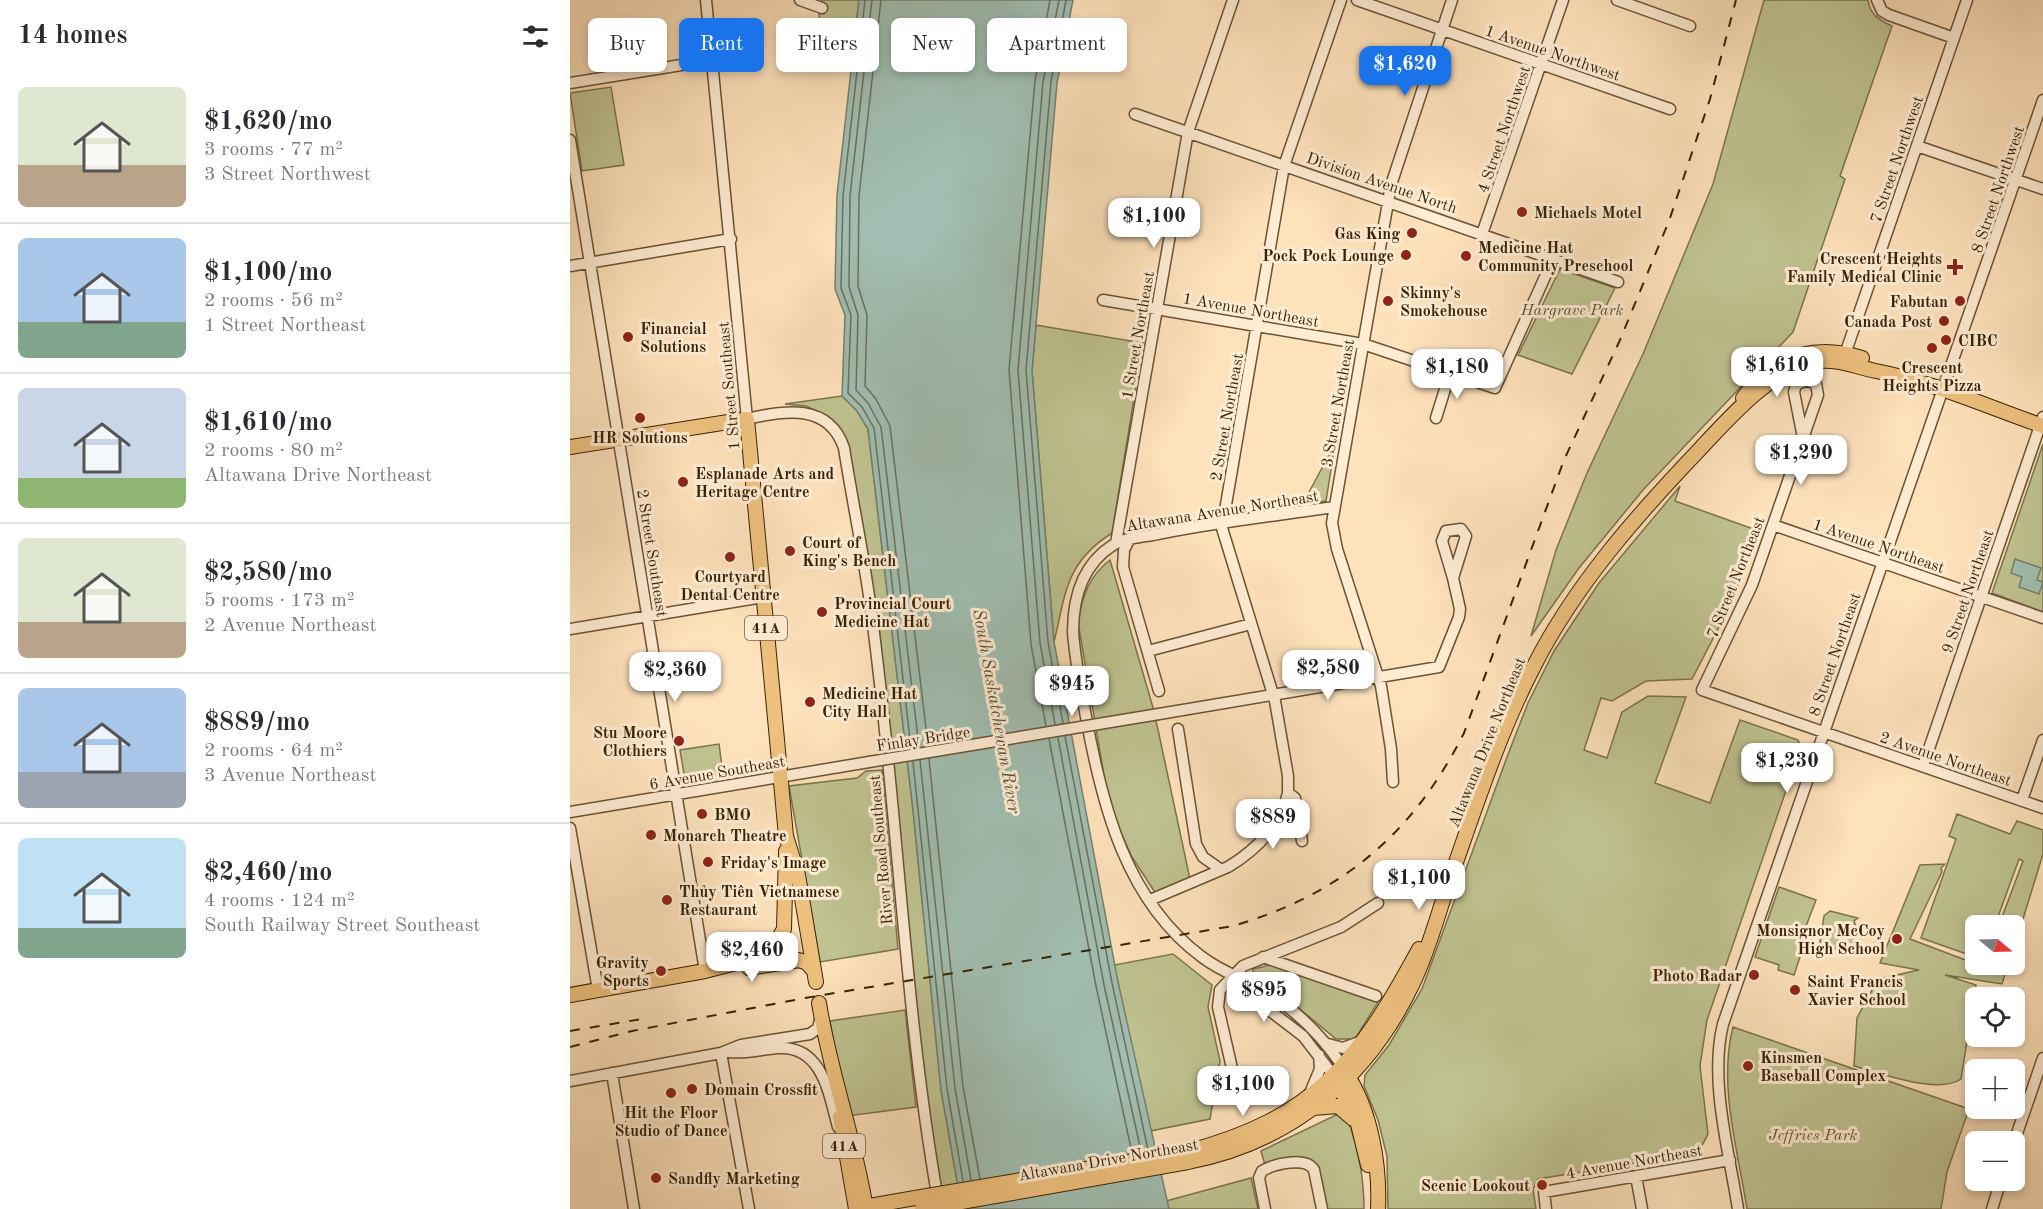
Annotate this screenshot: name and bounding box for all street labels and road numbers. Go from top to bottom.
street label: 1 Avenue Northwest [1483,23,1622,85]
street label: 4 Street Northwest [1476,64,1534,195]
street label: 7 Street Northwest [1869,94,1927,225]
street label: 8 Street Northwest [1970,124,2028,255]
street label: Division Avenue North [1304,151,1459,217]
street label: 1 Street Northeast [1120,270,1158,401]
street label: 1 Avenue Northeast [1181,291,1320,331]
street label: 1 Street Southeast [716,320,744,451]
street label: 3 Street Northeast [1320,338,1358,469]
street label: 2 Street Northeast [1209,352,1247,483]
street label: 2 Street Southeast [633,488,669,619]
street label: Altawana Avenue Northeast [1125,489,1320,535]
street label: 7 Street Northeast [1705,514,1769,641]
street label: 1 Avenue Northeast [1811,517,1947,577]
street label: 9 Street Northeast [1940,527,1998,656]
street label: 8 Street Northeast [1807,590,1865,719]
road number: 41A [745,616,787,640]
street label: Altawana Drive Northeast [1446,655,1530,830]
street label: Finlay Bridge [875,725,971,755]
street label: 2 Avenue Northeast [1878,730,2014,790]
street label: 6 Avenue Southeast [648,754,787,794]
street label: River Road Southeast [867,774,897,926]
road number: 41A [823,1134,865,1158]
street label: Altawana Drive Northeast [1017,1137,1200,1185]
street label: 4 Avenue Northeast [1565,1143,1704,1183]

